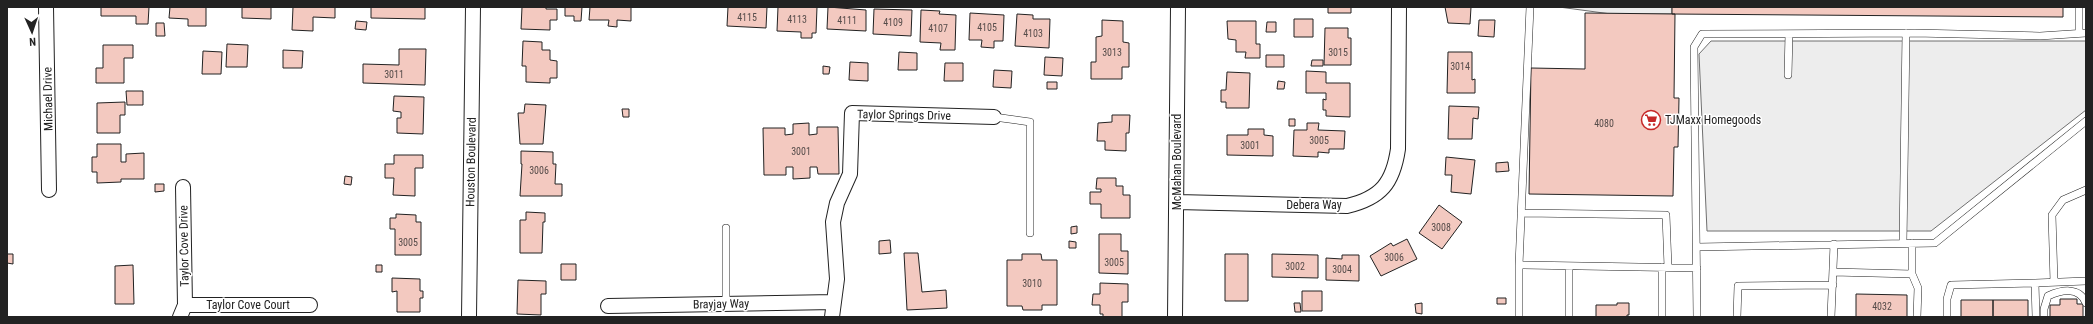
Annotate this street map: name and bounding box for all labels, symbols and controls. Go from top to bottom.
north arrow [12,12,52,52]
house number: 4115 [737,12,757,23]
house number: 4113 [787,14,807,25]
house number: 4111 [837,15,857,26]
house number: 4109 [883,17,903,28]
house number: 4105 [977,22,997,33]
house number: 4107 [928,23,948,34]
house number: 4103 [1023,28,1043,39]
text: N [29,35,36,48]
house number: 3013 [1102,47,1122,58]
house number: 3015 [1328,47,1348,58]
house number: 3014 [1450,61,1470,72]
street label: Michael Drive [40,67,56,131]
house number: 3011 [384,69,404,80]
street label: Taylor Springs Drive [857,107,951,123]
supermarket icon: TJMaxx Homegoods [1640,109,1662,131]
place label: TJMaxx Homegoods [1665,113,1761,127]
street label: McMahan Boulevard [1170,114,1184,210]
street label: Houston Boulevard [463,117,479,207]
house number: 4080 [1594,118,1614,129]
house number: 3005 [1309,135,1329,146]
house number: 3001 [1240,140,1260,151]
house number: 3001 [791,146,811,157]
house number: 3006 [529,165,549,176]
street label: Debera Way [1286,198,1342,212]
street label: Taylor Cove Drive [176,205,192,287]
house number: 3008 [1431,222,1451,233]
house number: 3005 [398,237,418,248]
house number: 3006 [1384,252,1404,263]
house number: 3005 [1104,257,1124,268]
house number: 3002 [1285,261,1305,272]
house number: 3004 [1332,264,1352,275]
house number: 3010 [1022,278,1042,289]
street label: Brayjay Way [693,297,749,311]
street label: Taylor Cove Court [206,298,290,312]
house number: 4032 [1872,301,1892,312]

